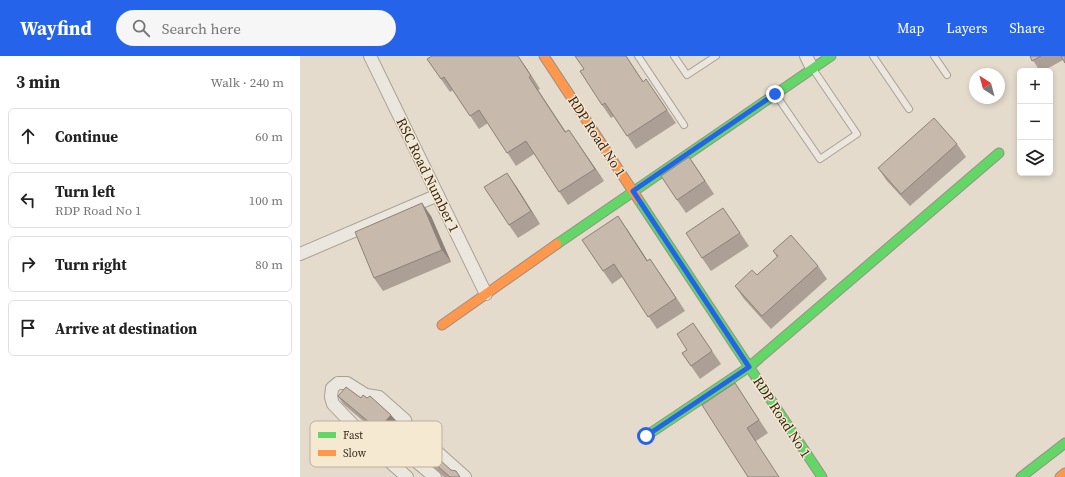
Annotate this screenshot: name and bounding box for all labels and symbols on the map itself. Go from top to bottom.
north arrow [969,68,1005,104]
route end [766,85,784,103]
street label: RDP Road No 1 [563,91,631,181]
street label: RSC Road Number 1 [391,114,465,236]
street label: RDP Road No 1 [748,372,816,462]
legend [310,421,442,467]
route start [637,427,655,445]
text: Fast [343,428,363,443]
text: Slow [343,446,367,461]

